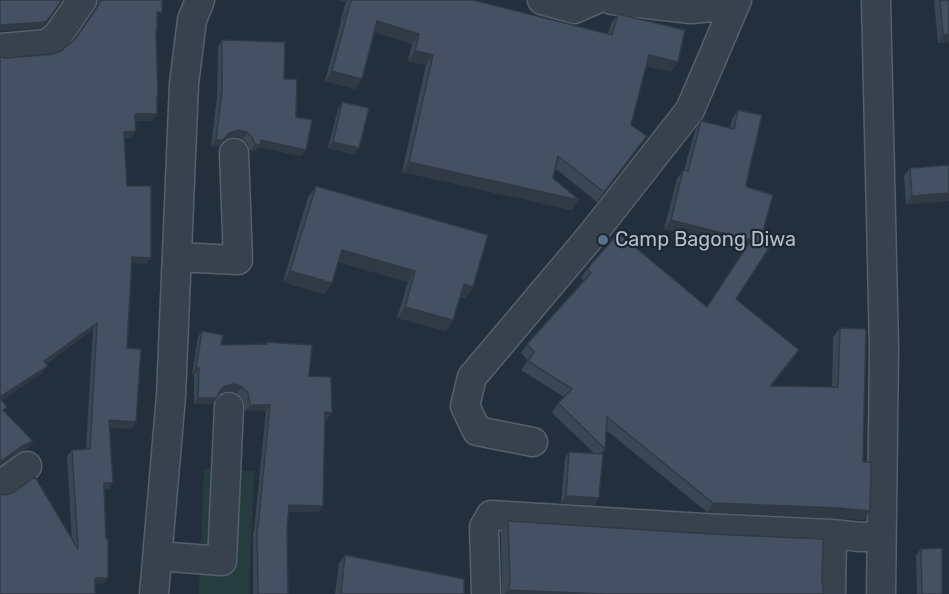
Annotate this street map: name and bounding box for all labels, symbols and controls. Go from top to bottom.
place label: Camp Bagong Diwa [615,228,796,252]
marker: Camp Bagong Diwa [596,233,610,247]

